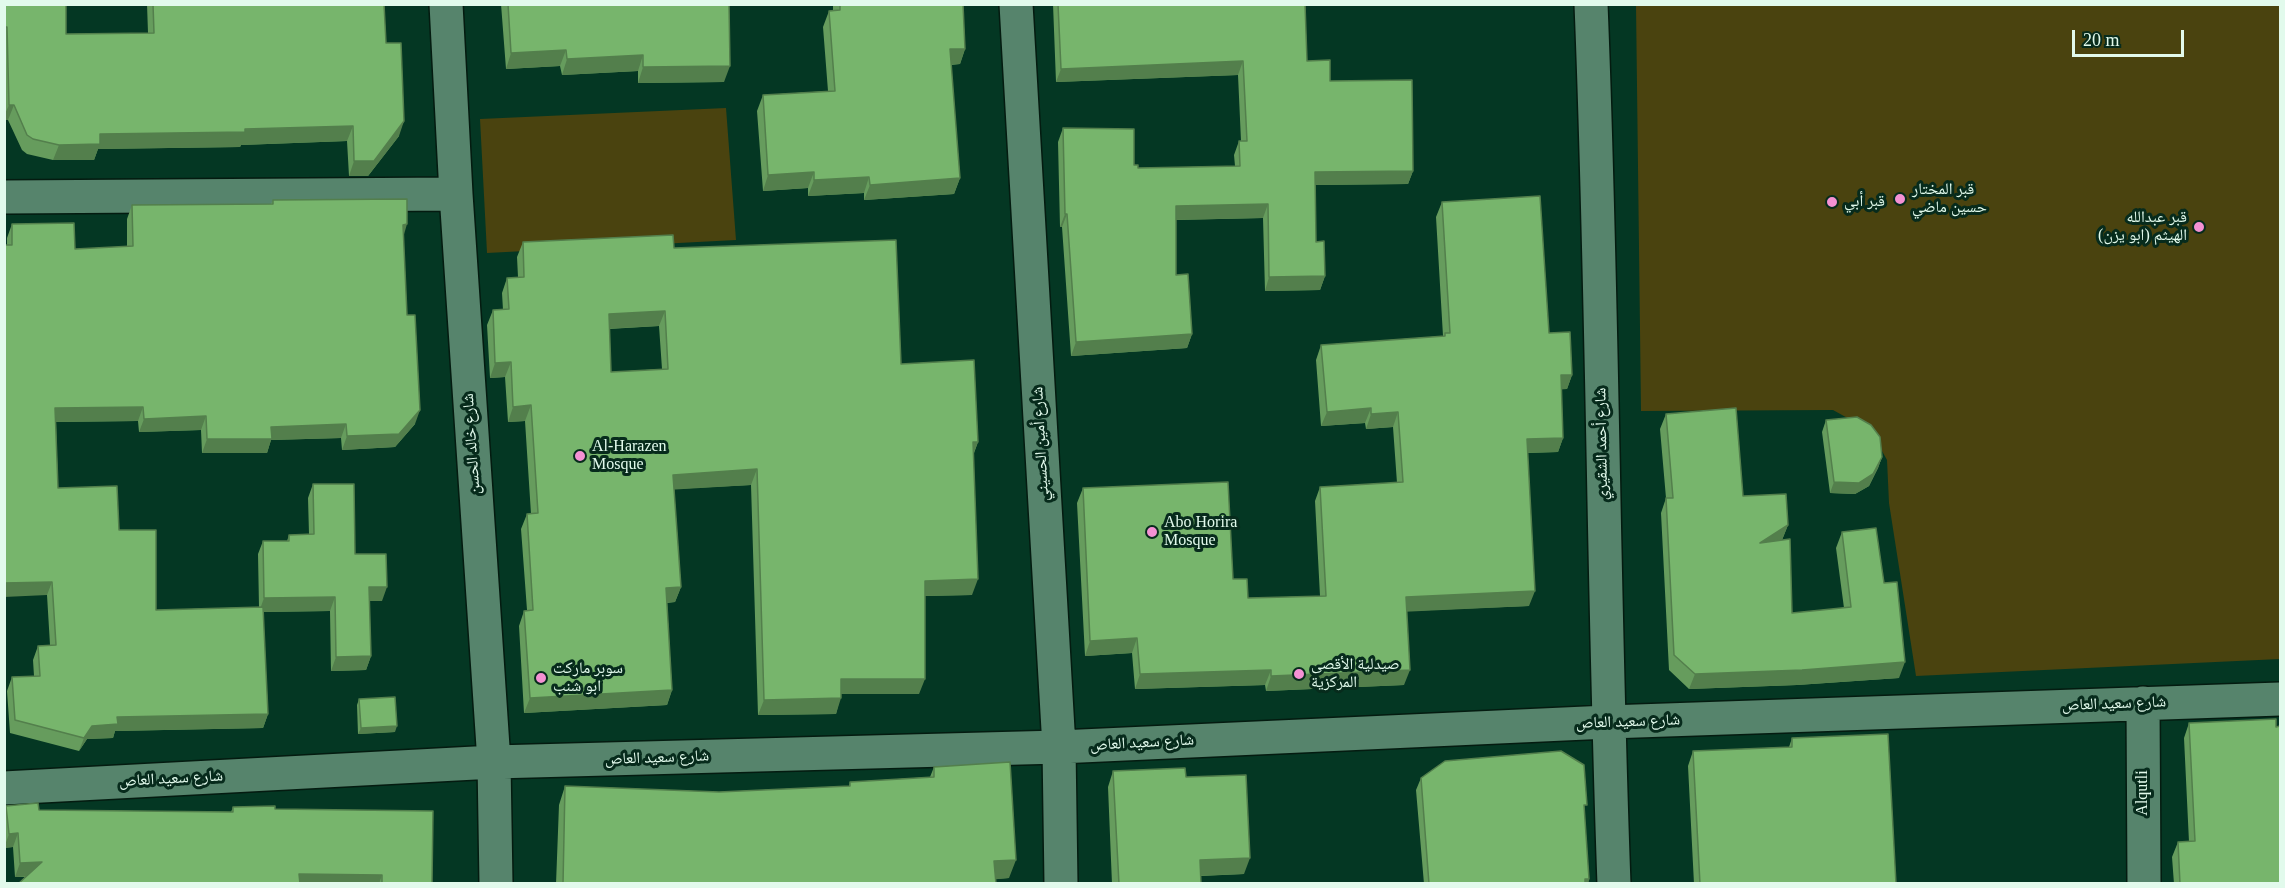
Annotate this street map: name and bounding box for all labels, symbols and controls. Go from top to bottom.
scale bar [2075,18,2188,56]
text: 20 m [2083,30,2120,50]
place label: قبر المختار حسين ماضي [1912,180,1987,218]
place label: قبر أبي [1844,192,1885,212]
marker: قبر المختار حسين ماضي [1893,192,1907,206]
marker: قبر أبي [1825,195,1839,209]
place label: قبر عبدالله الهيثم (ابو يزن) [2098,208,2187,246]
marker: قبر عبدالله الهيثم (ابو يزن) [2192,220,2206,234]
street label: شارع أمين الحسيني [1028,386,1054,502]
street label: شارع أحمد الشقيري [1591,387,1613,501]
street label: شارع خالد الحسن [459,393,485,495]
place label: Al-Harazen Mosque [592,437,667,475]
marker: Al-Harazen Mosque [573,449,587,463]
place label: Abo Horira Mosque [1164,513,1237,551]
marker: Abo Horira Mosque [1145,525,1159,539]
place label: صيدلية الأقصى المركزية [1311,655,1400,693]
place label: سوبر ماركت ابو شنب [553,659,623,697]
marker: صيدلية الأقصى المركزية [1292,667,1306,681]
marker: سوبر ماركت ابو شنب [534,671,548,685]
street label: شارع سعيد العاص [2062,693,2166,715]
street label: شارع سعيد العاص [1576,711,1680,733]
street label: شارع سعيد العاص [1089,731,1195,755]
street label: شارع سعيد العاص [605,747,709,769]
street label: شارع سعيد العاص [118,767,224,791]
street label: Alqutli [2133,770,2153,816]

